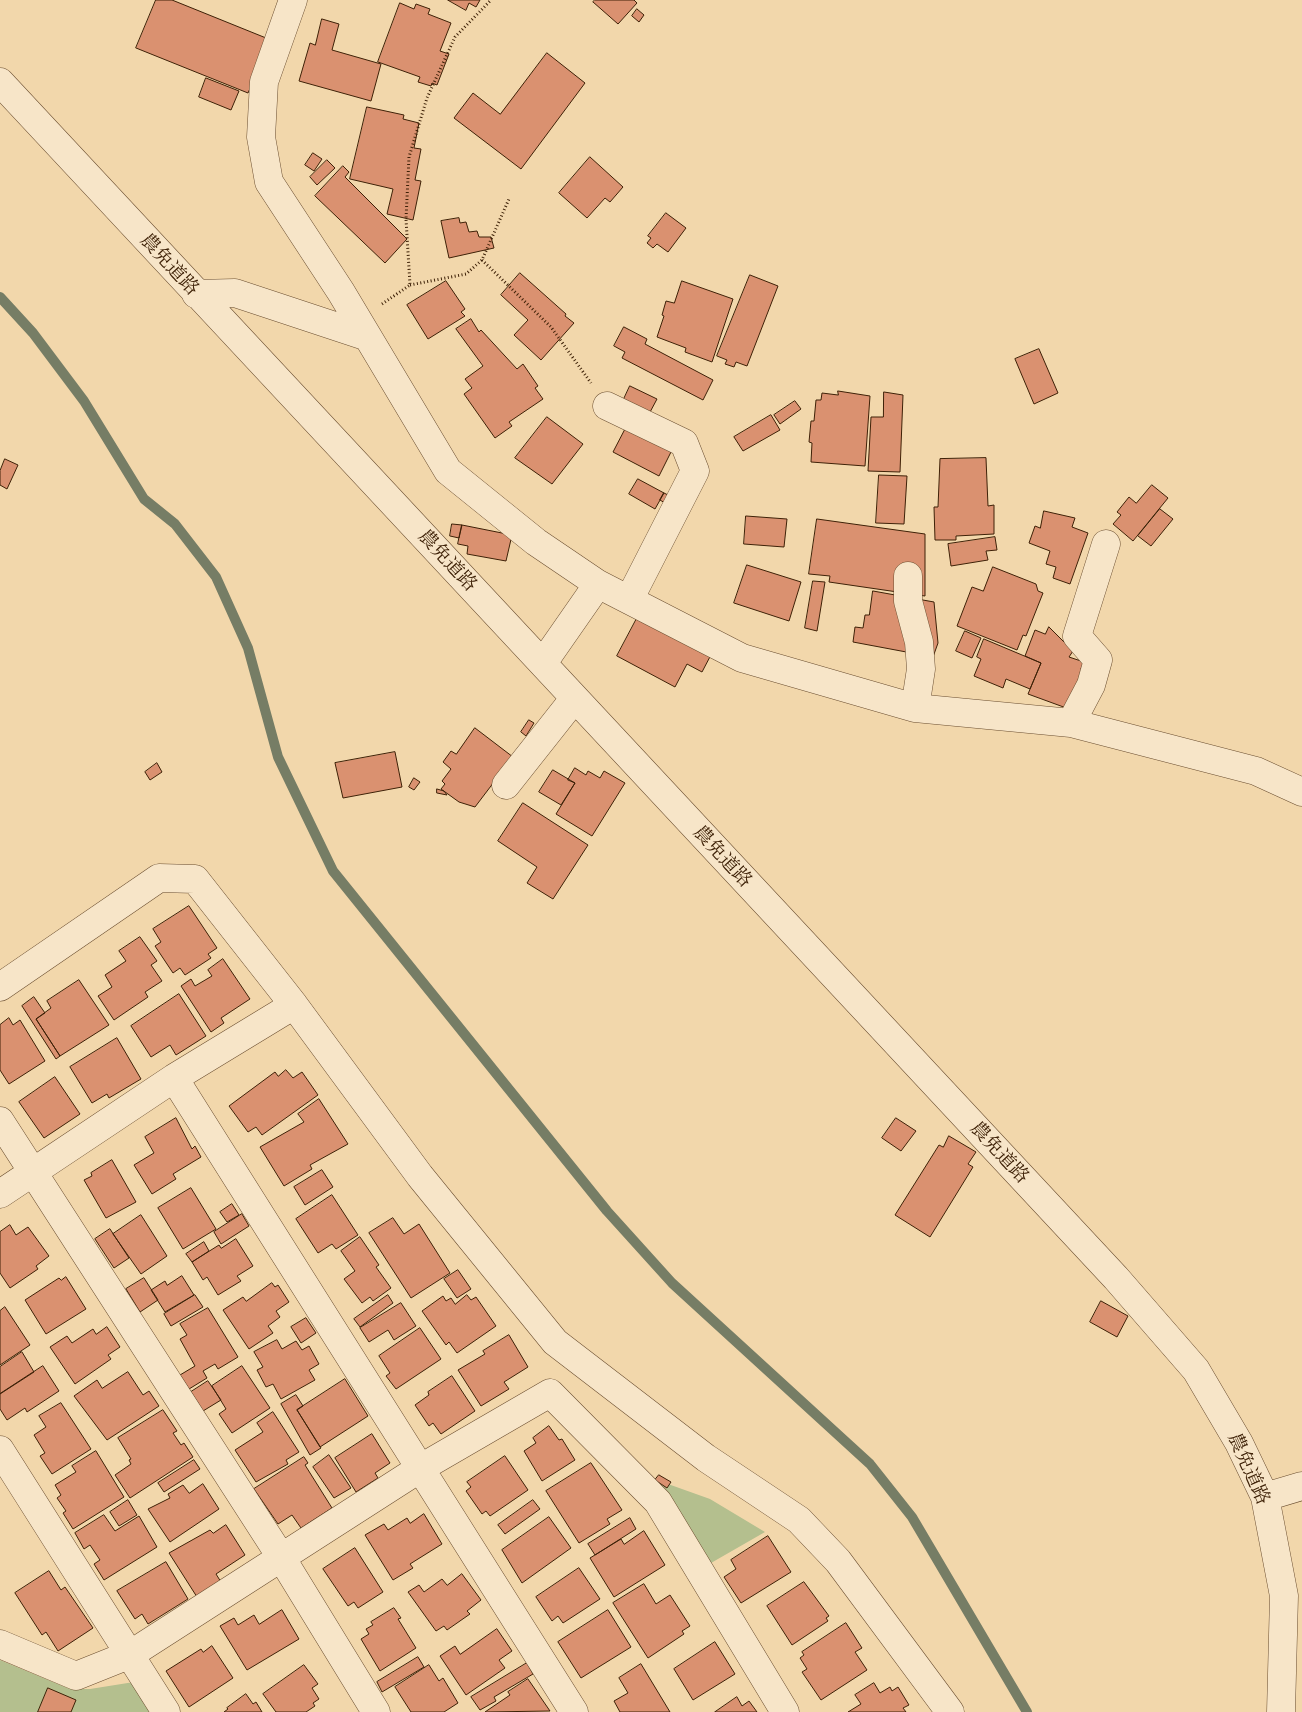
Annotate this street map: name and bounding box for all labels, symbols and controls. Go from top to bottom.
street label: 農免道路 [135,229,203,301]
street label: 農免道路 [413,525,481,597]
street label: 農免道路 [688,821,756,893]
street label: 農免道路 [965,1117,1033,1189]
street label: 農免道路 [1222,1430,1274,1508]

